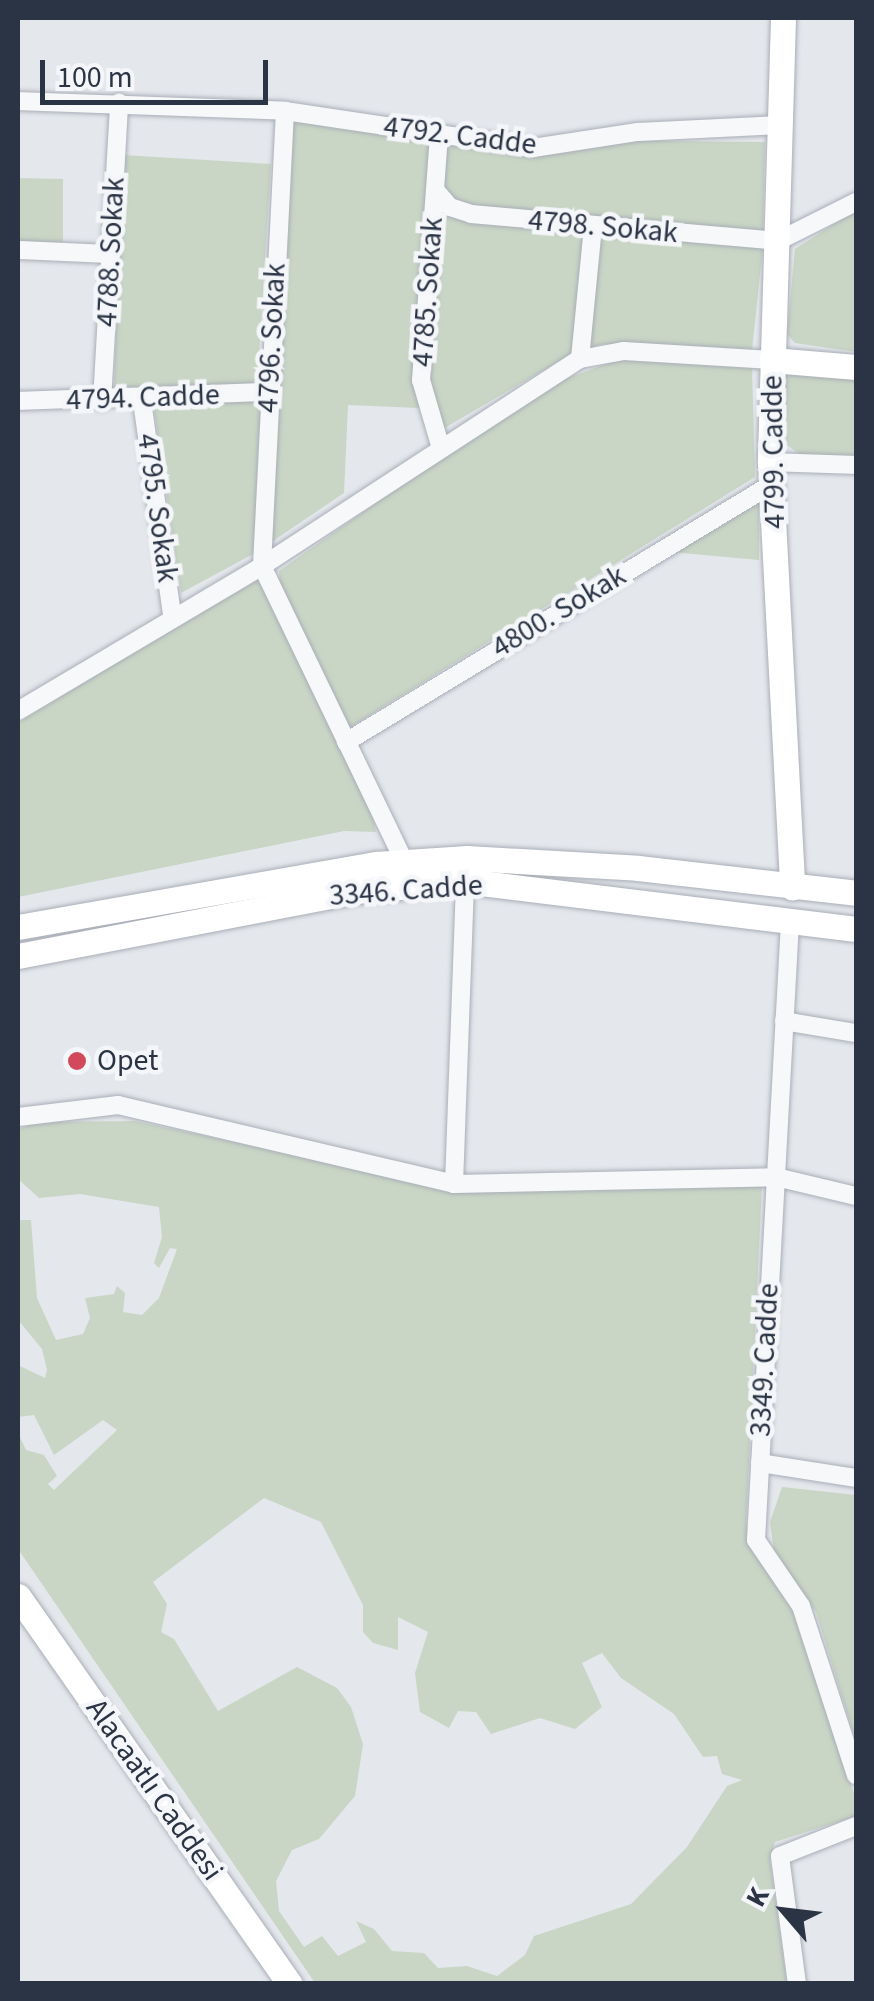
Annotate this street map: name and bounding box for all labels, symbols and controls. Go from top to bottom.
scale bar [45,40,272,102]
text: 100 m [57,56,133,99]
street label: 4792. Cadde [382,109,538,163]
street label: 4788. Sokak [89,176,133,328]
street label: 4798. Sokak [527,203,679,251]
street label: 4785. Sokak [405,216,451,368]
street label: 4796. Sokak [250,262,294,414]
street label: 4799. Cadde [755,375,793,529]
street label: 4794. Cadde [66,377,220,419]
street label: 4795. Sokak [129,431,185,585]
street label: 4800. Sokak [485,558,633,666]
street label: 3346. Cadde [328,868,484,914]
place label: Opet [97,1043,158,1079]
marker: Opet [66,1050,88,1072]
street label: 3349. Cadde [743,1282,787,1438]
street label: Alacaatlı Caddesi [78,1692,230,1888]
north arrow [734,1861,834,1961]
text: K [736,1880,779,1914]

